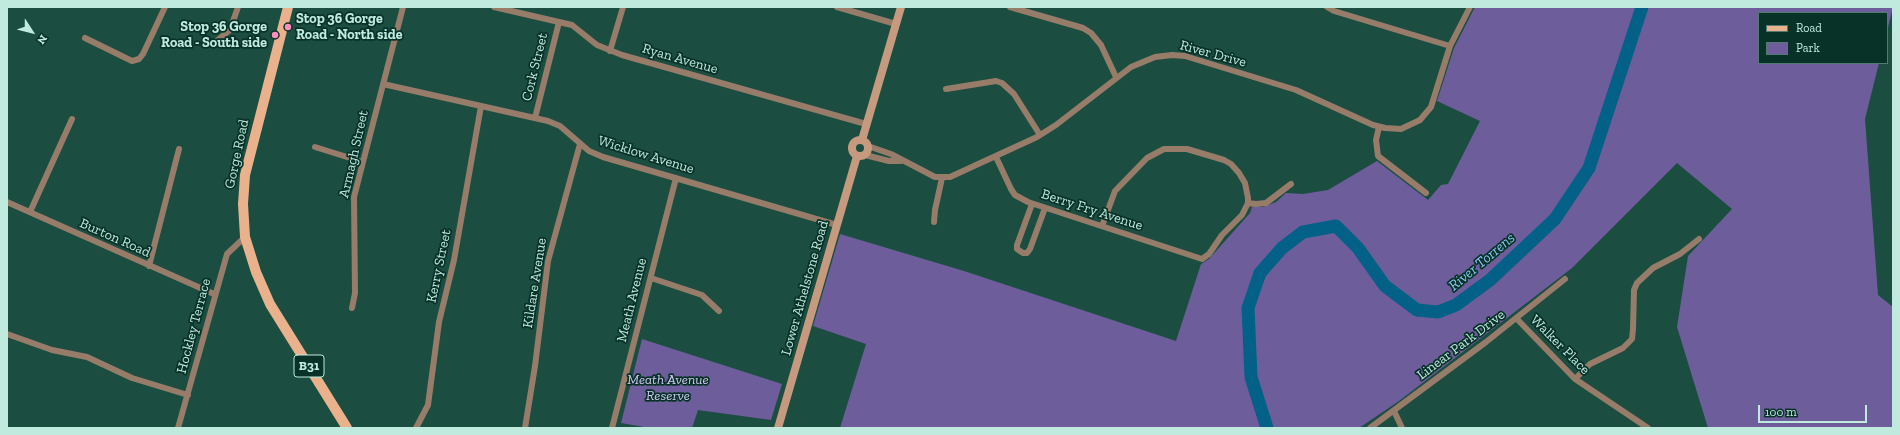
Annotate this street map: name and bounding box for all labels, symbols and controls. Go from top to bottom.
place label: Stop 36 Gorge Road - North side [296,11,402,44]
north arrow [12,12,52,52]
legend [1758,12,1888,64]
place label: Stop 36 Gorge Road - South side [161,19,267,52]
text: Road [1796,21,1822,35]
marker: Stop 36 Gorge Road - North side [283,22,293,32]
marker: Stop 36 Gorge Road - South side [270,30,280,40]
street label: Cork Street [518,31,552,103]
text: N [34,32,50,47]
street label: River Drive [1178,37,1248,71]
street label: Ryan Avenue [640,40,720,78]
text: Park [1796,41,1820,55]
street label: Armagh Street [336,109,372,199]
street label: Gorge Road [221,118,253,190]
street label: Wicklow Avenue [596,132,696,178]
street label: Berry Fry Avenue [1039,186,1145,234]
street label: Burton Road [77,215,153,261]
street label: Lower Athelstone Road [778,219,832,357]
street label: Kerry Street [423,228,455,304]
water label: River Torrens [1445,229,1519,295]
street label: Kildare Avenue [520,237,550,329]
street label: Meath Avenue [613,256,651,344]
street label: Hockley Terrace [173,277,215,375]
street label: Linear Park Drive [1414,306,1508,384]
street label: Walker Place [1527,312,1593,378]
road number: B31 [294,355,324,377]
park label: Meath Avenue Reserve [627,372,709,404]
scale bar [1760,397,1869,423]
text: 100 m [1765,405,1797,419]

